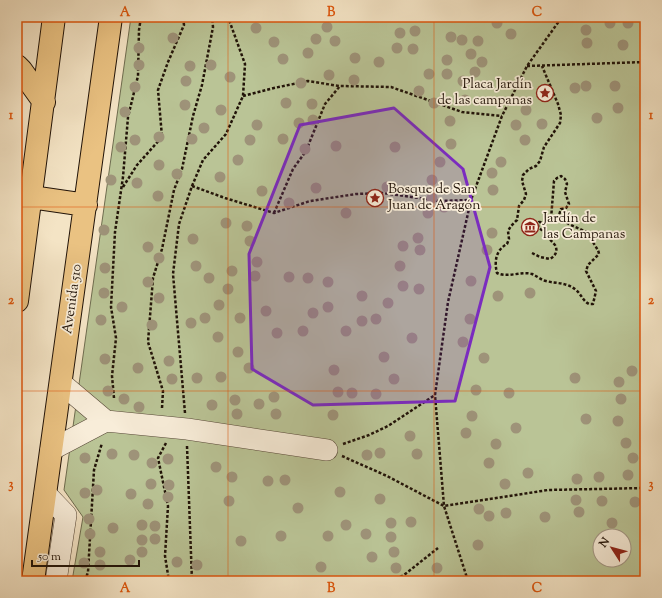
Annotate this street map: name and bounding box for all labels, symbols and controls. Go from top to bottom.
text: A [120,4,131,22]
text: B [327,4,336,22]
text: C [532,4,542,22]
place label: Placa Jardín de las campanas [437,75,532,111]
place icon: Placa Jardín de las campanas [535,83,555,103]
text: 1 [9,107,14,125]
text: 1 [649,107,654,125]
place label: Bosque de San Juan de Aragón [387,180,480,216]
place icon: Bosque de San Juan de Aragón [365,188,385,208]
place label: Jardín de las Campanas [542,209,625,245]
museum icon: Jardín de las Campanas [520,217,540,237]
street label: Avenida 510 [58,263,88,335]
text: 2 [8,292,15,310]
text: 2 [648,292,655,310]
text: 3 [8,476,14,494]
text: 3 [648,476,654,494]
north arrow [592,528,632,568]
text: N [595,534,614,552]
scale bar [32,542,139,568]
text: 50 m [37,548,61,566]
text: A [120,580,131,598]
text: B [327,580,336,598]
text: C [532,580,542,598]

